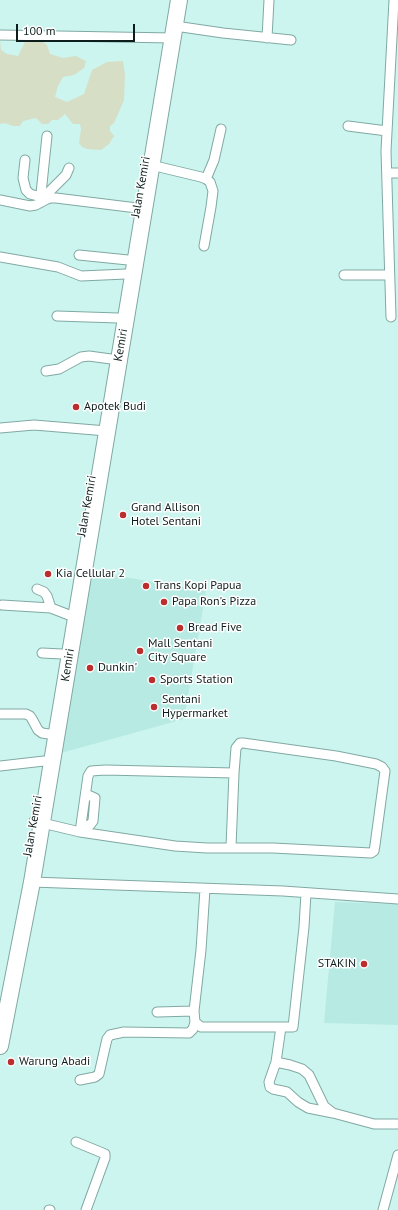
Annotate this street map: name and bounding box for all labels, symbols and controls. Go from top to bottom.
scale bar [18,16,137,42]
text: 100 m [23,23,56,38]
street label: Jalan Kemiri [129,155,153,219]
street label: Kemiri [111,327,131,363]
place label: Apotek Budi [84,400,146,414]
marker: Apotek Budi [71,402,81,412]
street label: Jalan Kemiri [75,474,99,538]
place label: Grand Allison Hotel Sentani [131,501,201,529]
marker: Grand Allison Hotel Sentani [118,510,128,520]
place label: Kia Cellular 2 [56,567,125,581]
marker: Kia Cellular 2 [43,569,53,579]
place label: Trans Kopi Papua [154,579,241,593]
marker: Trans Kopi Papua [141,581,151,591]
place label: Papa Ron's Pizza [172,595,256,609]
marker: Papa Ron's Pizza [159,597,169,607]
place label: Bread Five [188,621,242,635]
marker: Bread Five [175,623,185,633]
place label: Mall Sentani City Square [148,637,212,665]
marker: Mall Sentani City Square [135,646,145,656]
street label: Kemiri [58,648,78,682]
place label: Dunkin' [98,661,137,675]
marker: Dunkin' [85,663,95,673]
place label: Sports Station [160,673,233,687]
marker: Sports Station [147,675,157,685]
place label: Sentani Hypermarket [162,693,228,721]
marker: Sentani Hypermarket [149,702,159,712]
street label: Jalan Kemiri [21,794,45,858]
place label: STAKIN [318,957,356,971]
marker: STAKIN [359,959,369,969]
place label: Warung Abadi [19,1055,90,1069]
marker: Warung Abadi [6,1057,16,1067]

